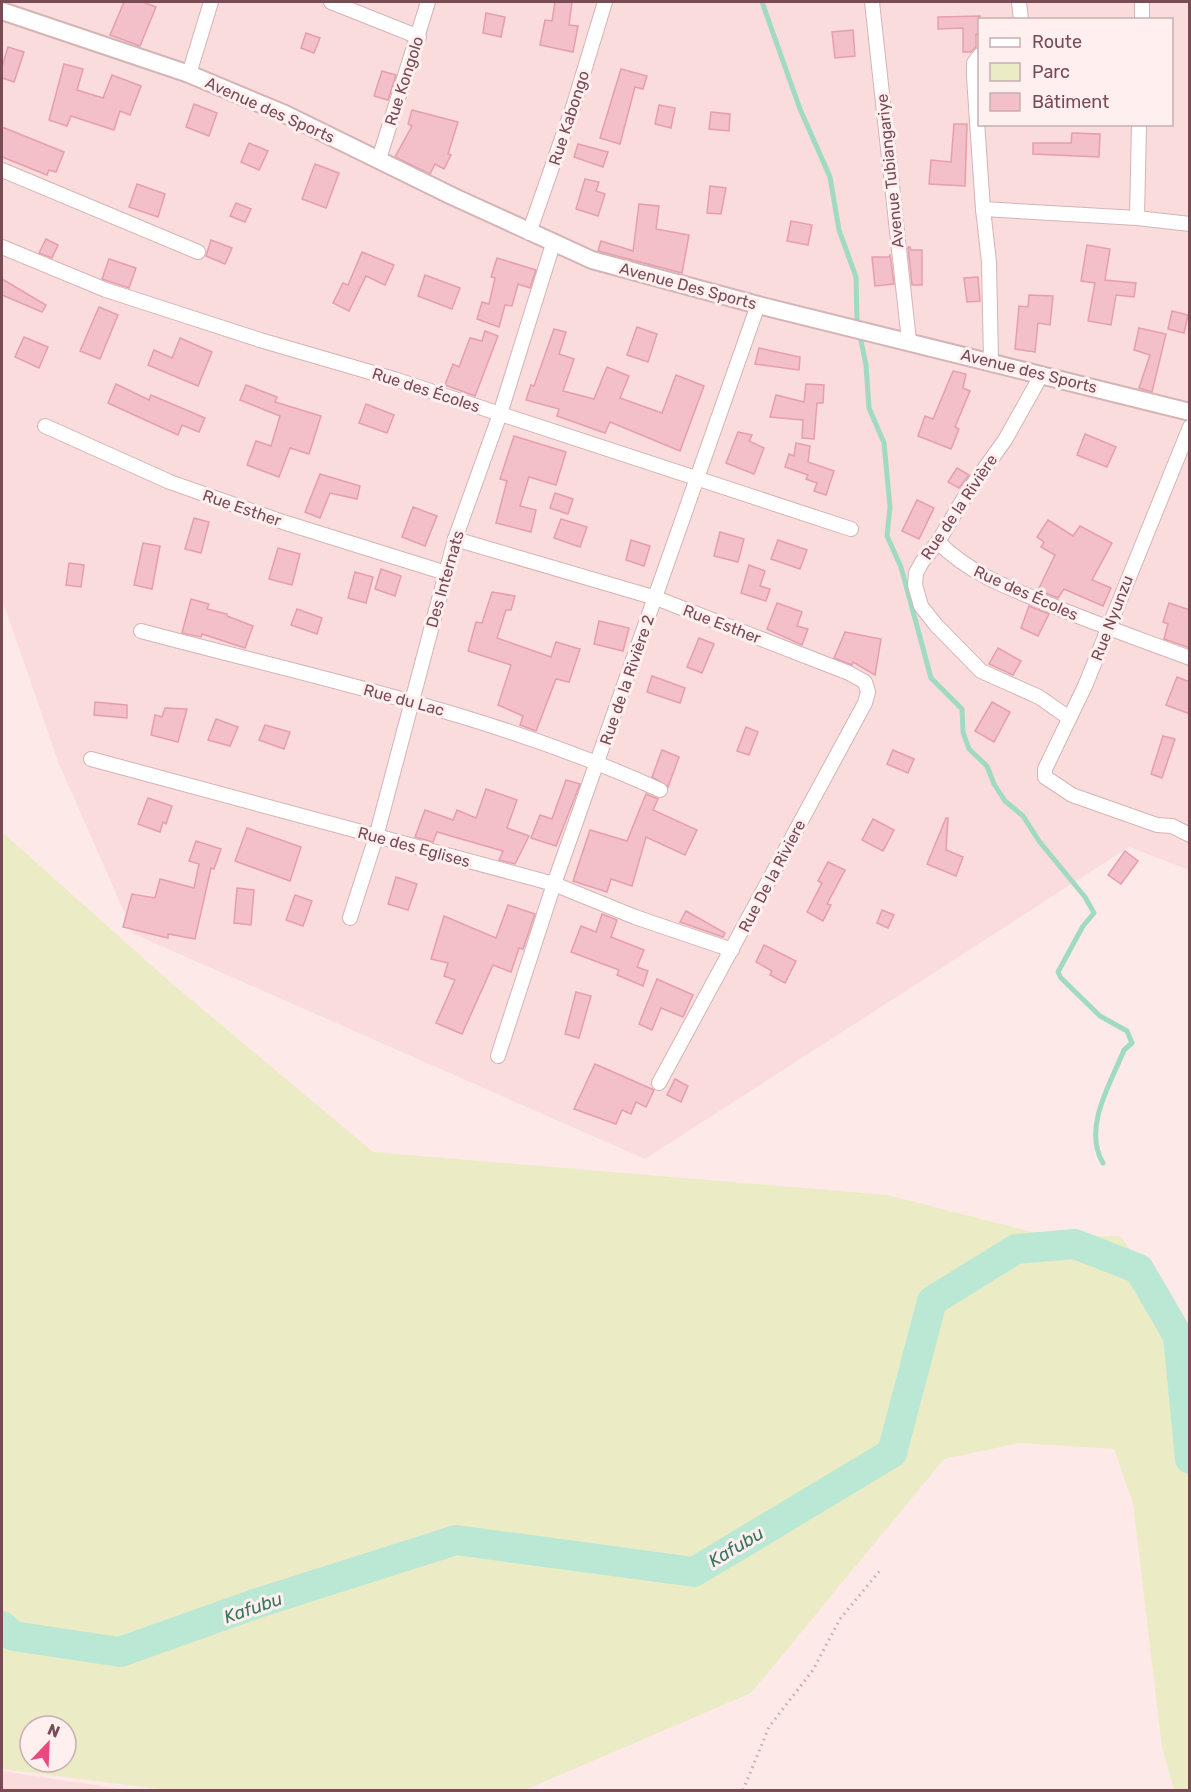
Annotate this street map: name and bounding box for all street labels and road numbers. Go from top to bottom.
street label: Rue Kongolo [381,34,427,128]
street label: Rue Kabongo [545,68,593,168]
street label: Avenue des Sports [202,73,338,147]
street label: Avenue Tubiangariye [872,93,908,249]
street label: Avenue Des Sports [617,259,759,313]
street label: Avenue des Sports [959,345,1099,397]
street label: Rue des Écoles [370,364,482,416]
street label: Rue de la Rivière [917,451,1001,563]
street label: Rue Esther [200,486,284,530]
street label: Des Internats [422,528,468,630]
street label: Rue des Écoles [971,562,1081,624]
street label: Rue Nyunzu [1087,573,1137,663]
street label: Rue Esther [680,600,764,648]
street label: Rue de la Rivière 2 [596,612,658,748]
street label: Rue du Lac [362,680,447,720]
street label: Rue De la Riviere [734,817,810,935]
street label: Rue des Eglises [356,823,472,871]

